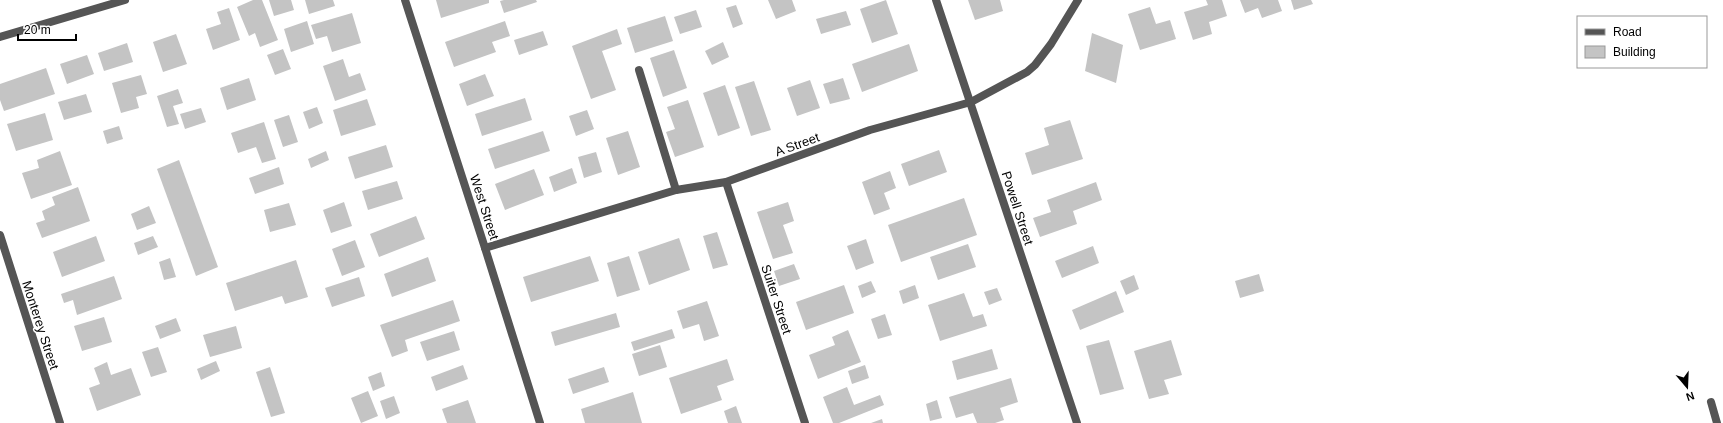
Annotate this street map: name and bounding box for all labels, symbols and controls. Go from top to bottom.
scale bar [18,16,76,42]
legend [1577,16,1707,68]
text: 20 m [24,23,51,37]
text: Road [1613,25,1642,39]
text: Building [1613,45,1656,59]
street label: A Street [773,129,822,159]
street label: Powell Street [999,169,1037,247]
street label: West Street [467,173,502,242]
street label: Suiter Street [758,262,795,336]
street label: Monterey Street [19,279,62,372]
north arrow [1667,367,1707,407]
text: N [1684,389,1696,403]

